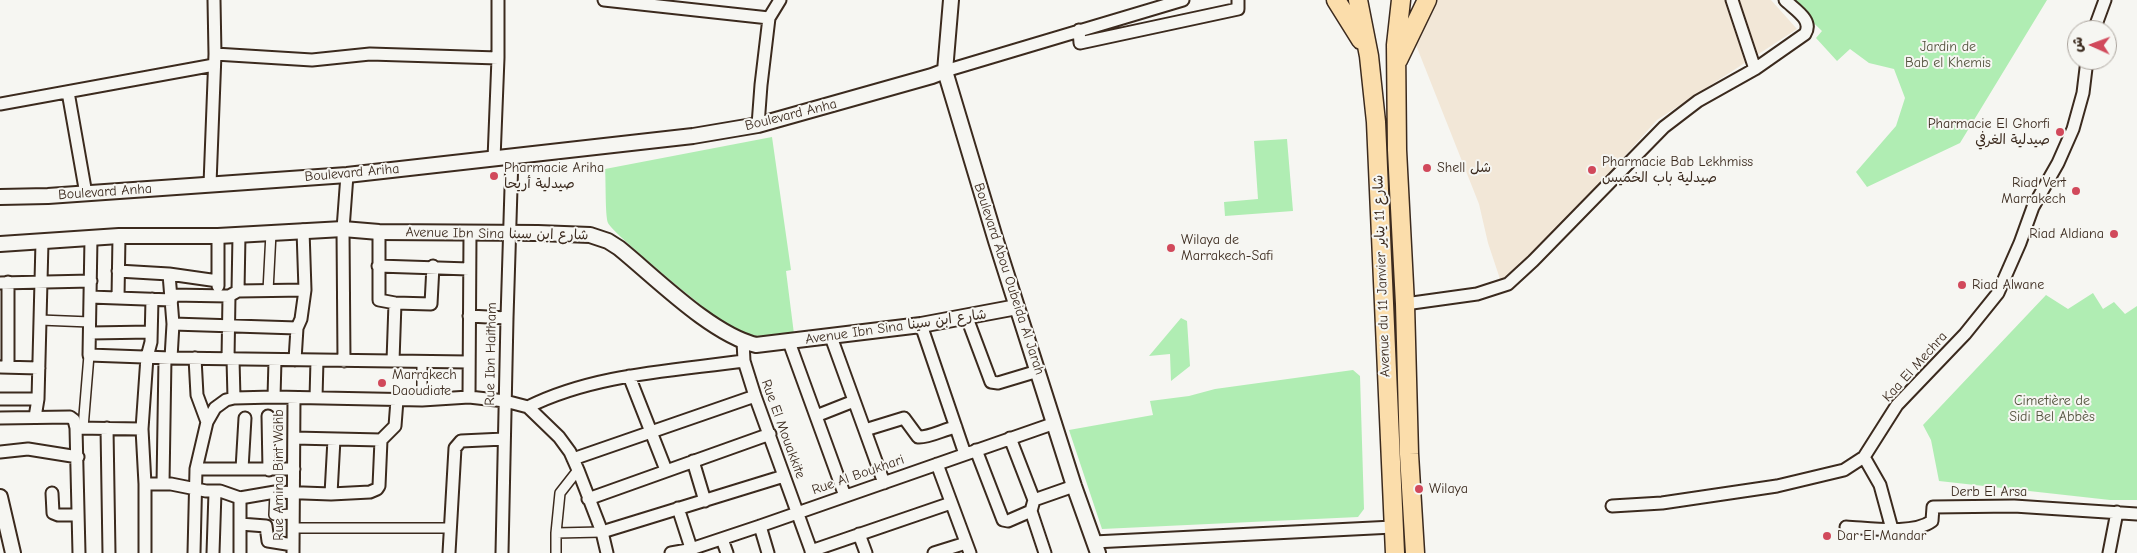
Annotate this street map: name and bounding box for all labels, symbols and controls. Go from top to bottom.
north arrow [2067,20,2117,70]
text: ش [2069,36,2086,52]
park label: Jardin de Bab el Khemis [1905,39,1991,72]
street label: Boulevard Anha [743,95,839,135]
place label: Pharmacie El Ghorfi صيدلية الغرفي [1928,116,2050,148]
marker: Pharmacie El Ghorfi صيدلية الغرفي [2054,126,2066,138]
place label: Pharmacie Bab Lekhmiss صيدلية باب الخميس [1602,154,1753,186]
street label: Boulevard Ariha [304,160,400,186]
place label: Pharmacie Ariha صيدلية أريحا [504,160,604,192]
place label: Shell شل [1437,160,1491,176]
marker: Shell شل [1421,162,1433,174]
marker: Pharmacie Bab Lekhmiss صيدلية باب الخميس [1586,164,1598,176]
marker: Pharmacie Ariha صيدلية أريحا [488,170,500,182]
street label: Avenue du 11 Janvier شارع 11 يناير [1370,175,1394,377]
place label: Riad Vert Marrakech [2001,175,2066,208]
street label: Boulevard Anha [58,180,152,204]
street label: Boulevard Abou Oubeida Al Jarah [970,181,1048,377]
marker: Riad Vert Marrakech [2070,185,2082,197]
street label: Avenue Ibn Sina شارع ابن سينا [405,224,589,244]
place label: Riad Aldiana [2029,226,2104,242]
marker: Riad Aldiana [2108,228,2120,240]
place label: Wilaya de Marrakech-Safi [1181,232,1273,264]
marker: Wilaya de Marrakech-Safi [1165,242,1177,254]
place label: Riad Alwane [1972,277,2044,293]
marker: Riad Alwane [1956,279,1968,291]
street label: Rue Ibn Haitham [482,302,500,406]
street label: Avenue Ibn Sina شارع ابن سينا [804,306,988,348]
street label: Kaa El Mechra [1879,328,1951,406]
place label: Marrakech Daoudiate [392,367,457,400]
marker: Marrakech Daoudiate [376,377,388,389]
street label: Rue El Mouakkite [757,377,809,481]
park label: Cimetière de Sidi Bel Abbès [2009,393,2095,426]
street label: Rue Amina Bint Wahb [271,409,287,541]
street label: Rue Al Boukhari [810,451,906,499]
place label: Wilaya [1429,481,1468,497]
marker: Wilaya [1413,483,1425,495]
street label: Derb El Arsa [1951,484,2027,500]
place label: Dar El Mandar [1837,528,1926,544]
marker: Dar El Mandar [1821,530,1833,542]

